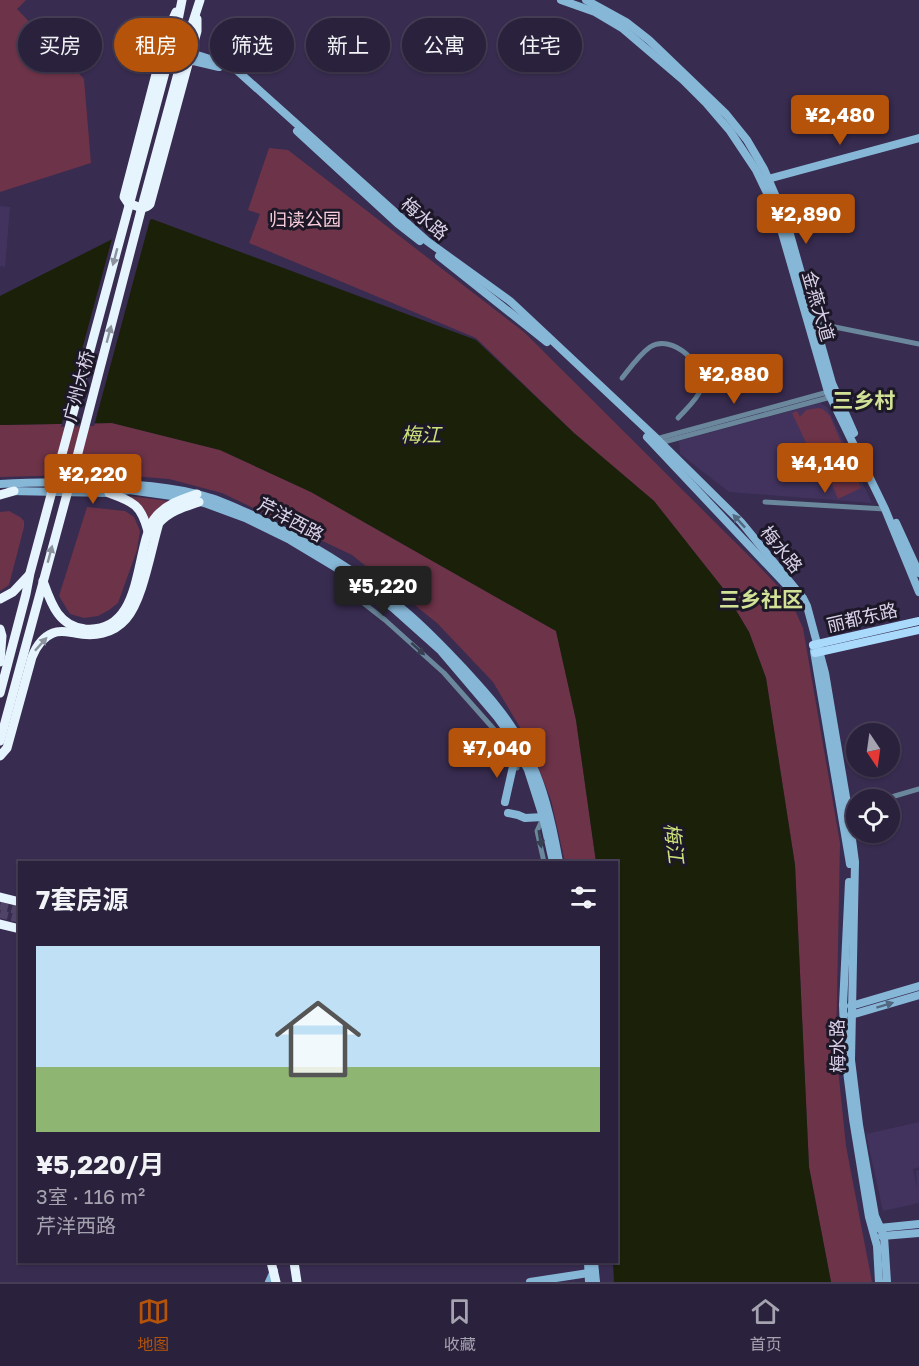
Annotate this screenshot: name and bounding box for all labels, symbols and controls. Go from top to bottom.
chip: 买房 [18,18,102,72]
chip: 租房 [114,18,198,72]
chip: 筛选 [210,18,294,72]
chip: 新上 [306,18,390,72]
chip: 公寓 [402,18,486,72]
chip: 住宅 [498,18,582,72]
pin: ¥2,480 [791,95,889,146]
text: ¥2,480 [805,102,875,126]
street label: 梅水路 [397,192,453,244]
pin: ¥2,890 [757,194,855,245]
text: ¥2,890 [771,201,841,225]
park label: 归读公园 [269,208,341,230]
one-way arrow [110,247,120,266]
street label: 金燕大道 [799,268,839,344]
one-way arrow [104,325,114,343]
street label: 广州大桥 [58,348,98,424]
pin: ¥2,880 [685,354,783,405]
text: ¥2,880 [699,361,769,385]
district label: 三乡村 [833,387,896,413]
water label: 梅江 [401,422,443,446]
pin: ¥4,140 [776,443,874,494]
text: ¥4,140 [791,450,859,474]
pin: ¥2,220 [44,454,142,505]
text: ¥2,220 [58,461,128,485]
street label: 芹洋西路 [254,492,328,546]
one-way arrow [732,514,746,529]
street label: 梅水路 [756,521,808,577]
one-way arrow [46,545,55,563]
pin: ¥5,220 [334,566,432,617]
text: ¥5,220 [348,573,418,597]
district label: 三乡社区 [719,586,803,612]
street label: 丽都东路 [824,598,900,636]
one-way arrow [34,636,48,651]
one-way arrow [410,642,425,655]
north arrow [846,723,900,777]
map controls [846,723,900,843]
pin: ¥7,040 [448,728,546,779]
text: ¥7,040 [463,735,532,759]
button: locate [846,789,900,843]
water label: 梅江 [661,822,690,866]
one-way arrow [535,830,544,849]
icon: filters [567,881,600,914]
text: 7套房源 [36,884,128,915]
icon: home [264,985,372,1093]
one-way arrow [876,1000,894,1009]
street label: 梅水路 [826,1019,848,1073]
text: ¥5,220/月 [36,1149,164,1180]
text: 3室 · 116 m² [36,1184,145,1208]
text: 芹洋西路 [36,1213,116,1237]
tab: 地图 [137,1295,170,1355]
tab: 收藏 [443,1295,476,1355]
tab: 首页 [749,1295,782,1355]

